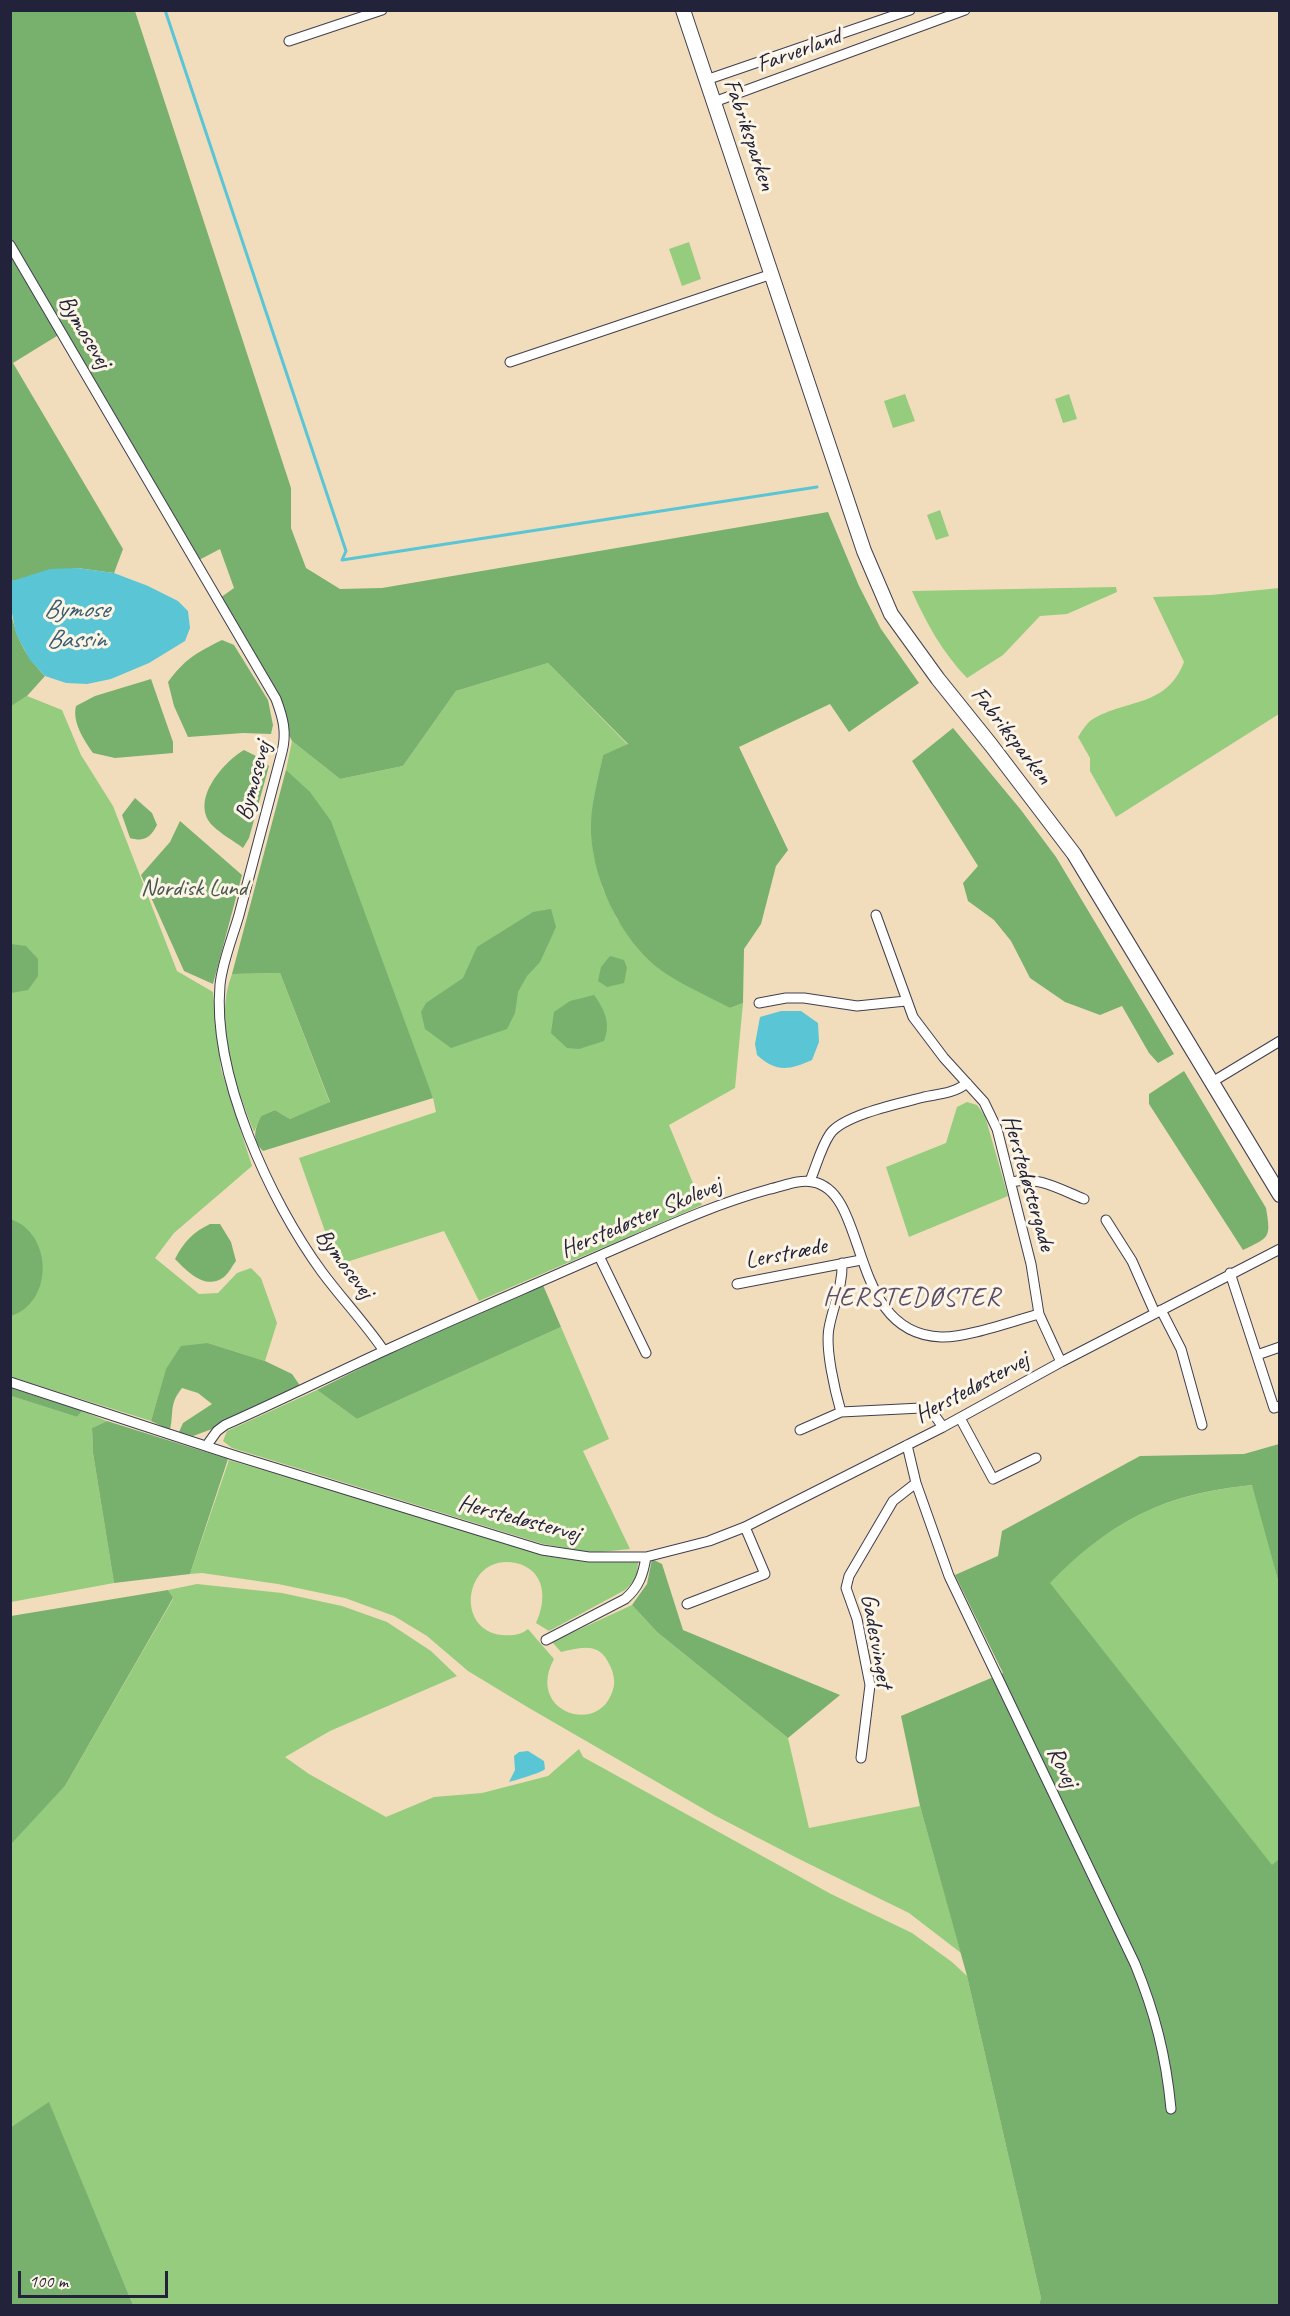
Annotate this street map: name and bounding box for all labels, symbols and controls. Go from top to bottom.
street label: Farverland [753,22,845,80]
street label: Fabriksparken [716,75,782,195]
street label: Bymosevej [51,290,117,374]
water label: Bymose Bassin [44,594,108,656]
street label: Fabriksparken [964,681,1058,791]
street label: Bymosevej [230,738,278,824]
park label: Nordisk Lund [141,875,247,903]
street label: Herstedøstergade [995,1112,1061,1254]
street label: Herstedøster Skolevej [556,1171,726,1265]
street label: Bymosevej [308,1223,380,1305]
street label: Lerstræde [743,1232,829,1276]
district label: HERSTEDØSTER [824,1282,1000,1314]
street label: Herstedøstervej [910,1346,1034,1430]
street label: Herstedøstervej [455,1489,583,1549]
street label: Gadesvinget [854,1592,898,1690]
street label: Rovej [1040,1742,1084,1792]
scale bar [21,2259,171,2297]
text: 100 m [29,2270,68,2292]

